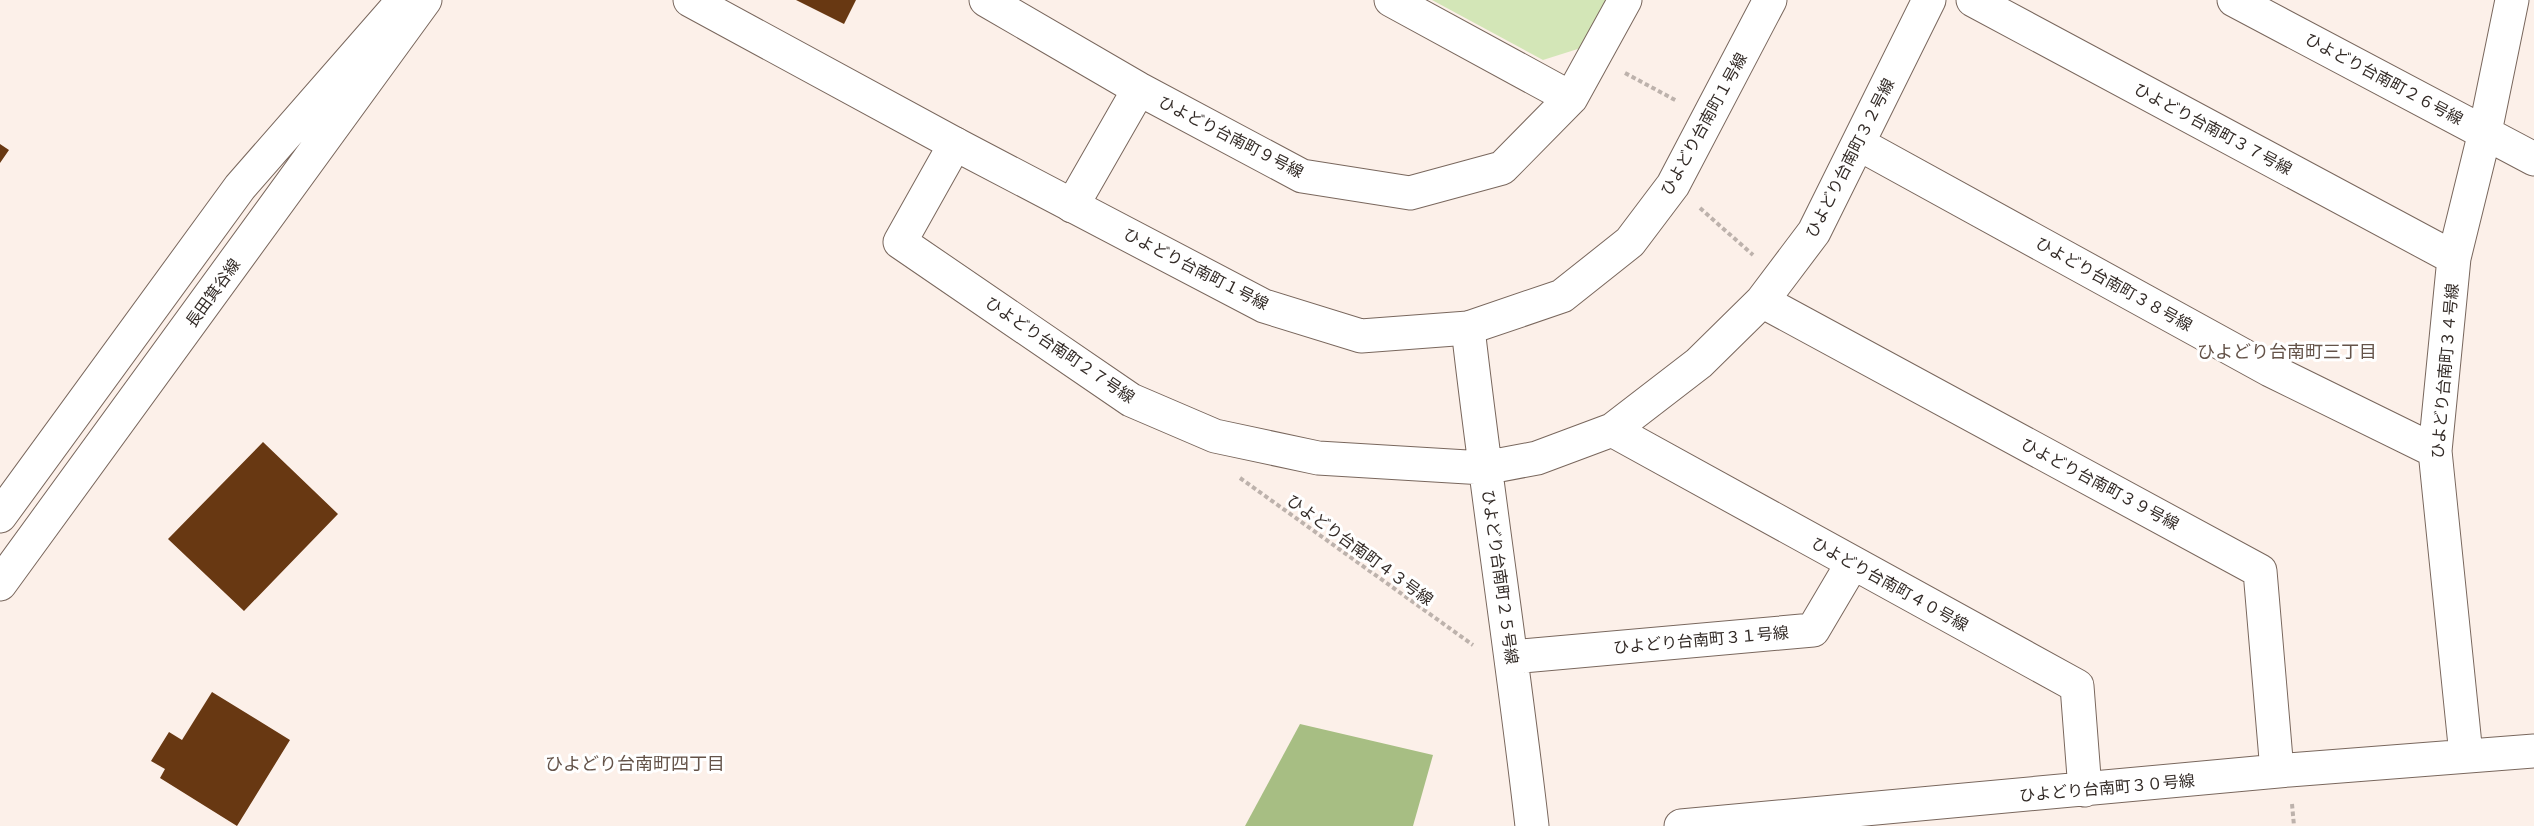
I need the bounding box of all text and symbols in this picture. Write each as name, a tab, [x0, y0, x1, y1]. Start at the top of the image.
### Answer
street label: ひよどり台南町２６号線	[2302, 29, 2466, 129]
street label: ひよどり台南町１号線	[1657, 49, 1751, 199]
street label: ひよどり台南町３２号線	[1802, 75, 1898, 241]
street label: ひよどり台南町３７号線	[2131, 79, 2295, 179]
street label: ひよどり台南町９号線	[1155, 92, 1307, 182]
street label: ひよどり台南町１号線	[1120, 224, 1272, 314]
street label: ひよどり台南町３８号線	[2032, 233, 2196, 335]
street label: 長田箕谷線	[182, 255, 244, 331]
street label: ひよどり台南町３４号線	[2428, 282, 2462, 460]
street label: ひよどり台南町２７号線	[982, 293, 1138, 407]
district label: ひよどり台南町三丁目	[2197, 341, 2377, 363]
street label: ひよどり台南町３９号線	[2018, 434, 2182, 534]
street label: ひよどり台南町２５号線	[1478, 489, 1522, 665]
street label: ひよどり台南町４３号線	[1283, 491, 1437, 609]
street label: ひよどり台南町４０号線	[1808, 533, 1972, 635]
street label: ひよどり台南町３１号線	[1612, 623, 1790, 657]
district label: ひよどり台南町四丁目	[545, 753, 725, 775]
street label: ひよどり台南町３０号線	[2018, 771, 2196, 805]

